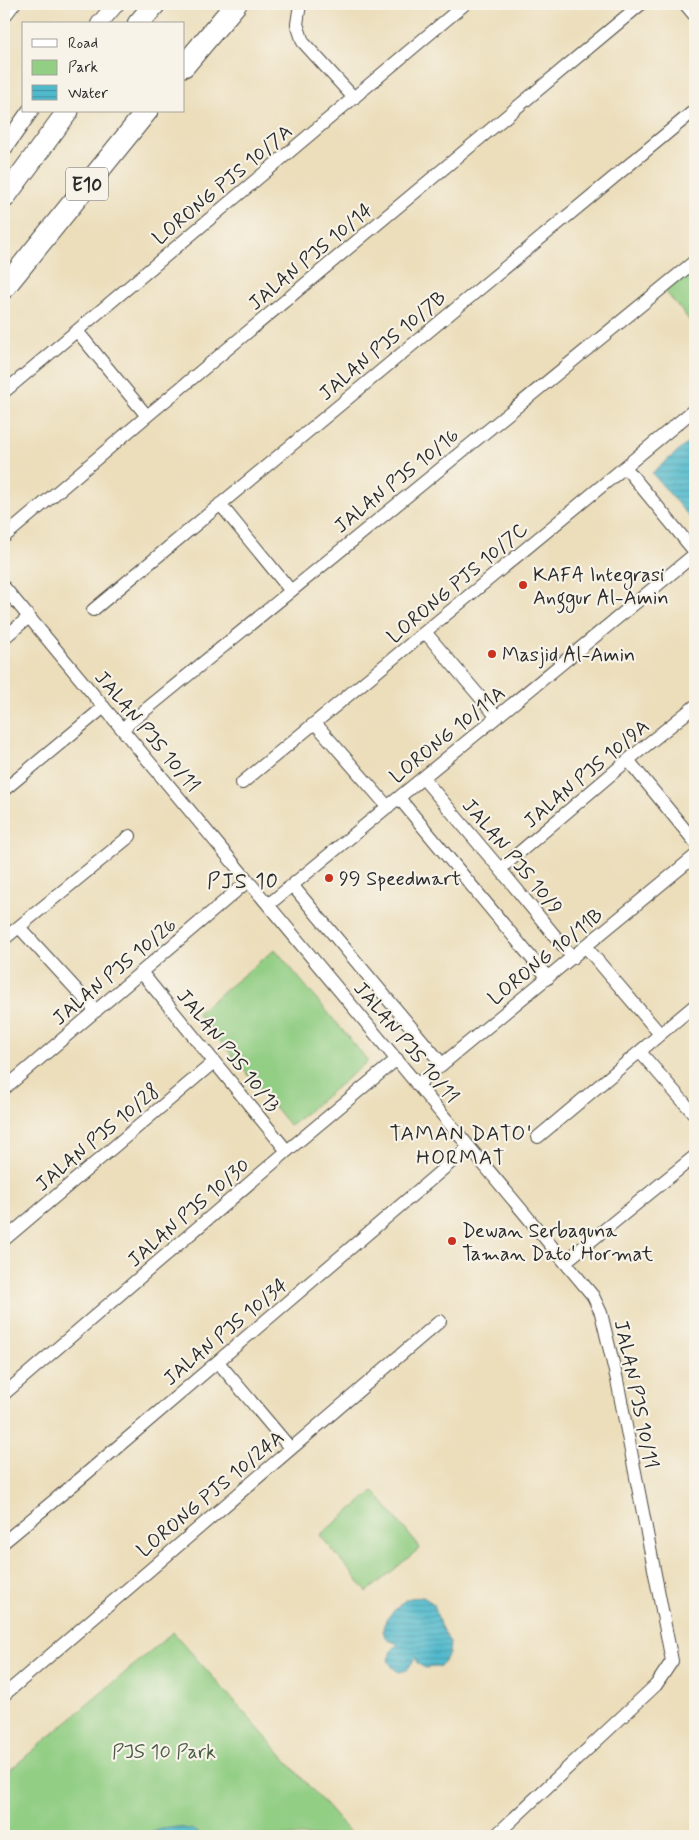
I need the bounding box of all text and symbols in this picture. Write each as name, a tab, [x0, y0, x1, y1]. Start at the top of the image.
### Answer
legend	[22, 22, 185, 112]
text: Road	[68, 34, 98, 54]
text: Park	[68, 58, 98, 78]
text: Water	[68, 84, 108, 104]
street label: LORONG PJS 10/7A	[147, 119, 299, 252]
road number: E10	[66, 168, 108, 200]
street label: JALAN PJS 10/14	[243, 197, 379, 317]
street label: JALAN PJS 10/7B	[314, 285, 452, 407]
street label: JALAN PJS 10/16	[329, 422, 465, 540]
street label: LORONG PJS 10/7C	[382, 516, 534, 650]
place label: KAFA Integrasi Anggur Al-Amin	[533, 562, 669, 614]
marker: KAFA Integrasi Anggur Al-Amin	[517, 579, 529, 591]
place label: Masjid Al-Amin	[502, 642, 635, 669]
marker: Masjid Al-Amin	[486, 648, 498, 660]
street label: JALAN PJS 10/11	[88, 665, 206, 799]
street label: LORONG 10/11A	[385, 680, 511, 790]
street label: JALAN PJS 10/9A	[518, 713, 656, 835]
street label: JALAN PJS 10/9	[455, 793, 568, 921]
place label: 99 Speedmart	[339, 866, 461, 893]
district label: PJS 10	[207, 868, 279, 896]
marker: 99 Speedmart	[323, 872, 335, 884]
street label: LORONG 10/11B	[483, 902, 609, 1012]
street label: JALAN PJS 10/26	[47, 912, 183, 1032]
street label: JALAN PJS 10/11	[347, 976, 465, 1110]
street label: JALAN PJS 10/13	[170, 984, 286, 1118]
street label: JALAN PJS 10/28	[30, 1078, 166, 1198]
district label: TAMAN DATO' HORMAT	[389, 1120, 533, 1172]
street label: JALAN PJS 10/30	[122, 1152, 256, 1274]
place label: Dewan Serbaguna Taman Dato' Hormat	[462, 1218, 654, 1268]
marker: Dewan Serbaguna Taman Dato' Hormat	[446, 1235, 458, 1247]
street label: JALAN PJS 10/34	[158, 1272, 294, 1392]
street label: JALAN PJS 10/11	[607, 1318, 664, 1471]
street label: LORONG PJS 10/24A	[132, 1424, 290, 1564]
park label: PJS 10 Park	[112, 1739, 216, 1766]

